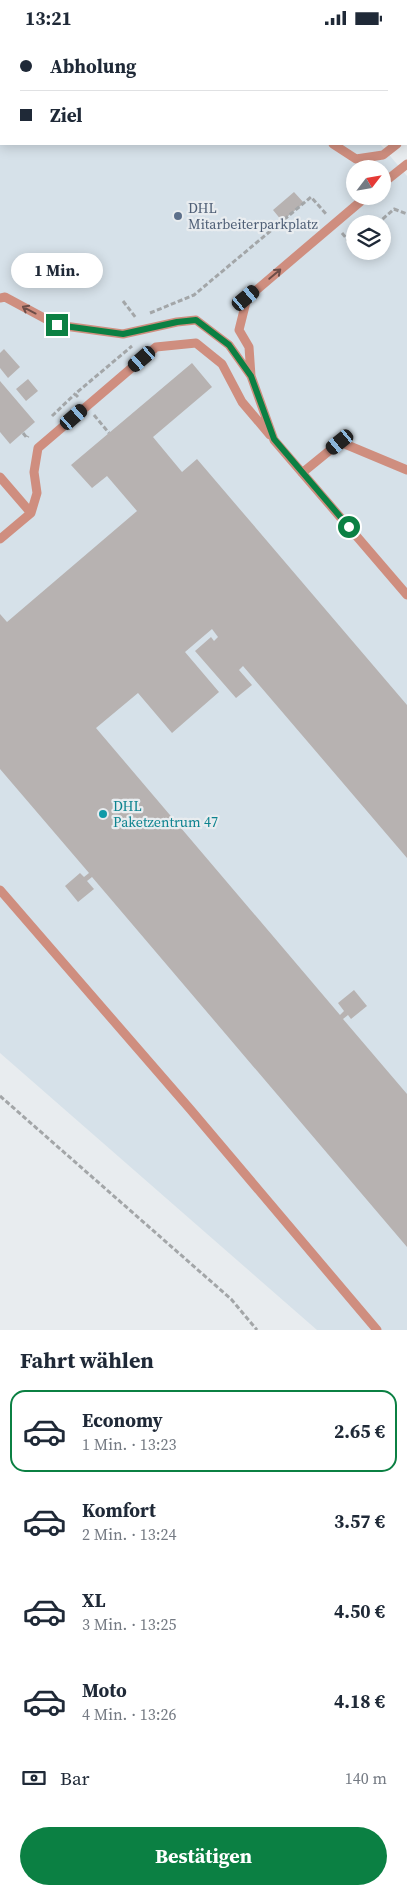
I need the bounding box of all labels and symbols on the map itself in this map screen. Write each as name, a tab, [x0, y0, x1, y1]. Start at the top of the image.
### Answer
north arrow	[346, 160, 391, 205]
place label: DHL Mitarbeiterparkplatz	[188, 198, 318, 234]
marker: DHL Mitarbeiterparkplatz	[172, 210, 184, 222]
callout: 1 Min.	[11, 253, 103, 287]
one-way arrow	[268, 268, 281, 280]
car	[229, 283, 262, 313]
one-way arrow	[22, 304, 36, 314]
route end	[46, 314, 68, 336]
car	[125, 343, 158, 375]
car	[57, 401, 90, 433]
car	[323, 427, 356, 457]
route start	[338, 516, 360, 538]
place label: DHL Paketzentrum 47	[113, 796, 218, 832]
marker: DHL Paketzentrum 47	[97, 808, 109, 820]

